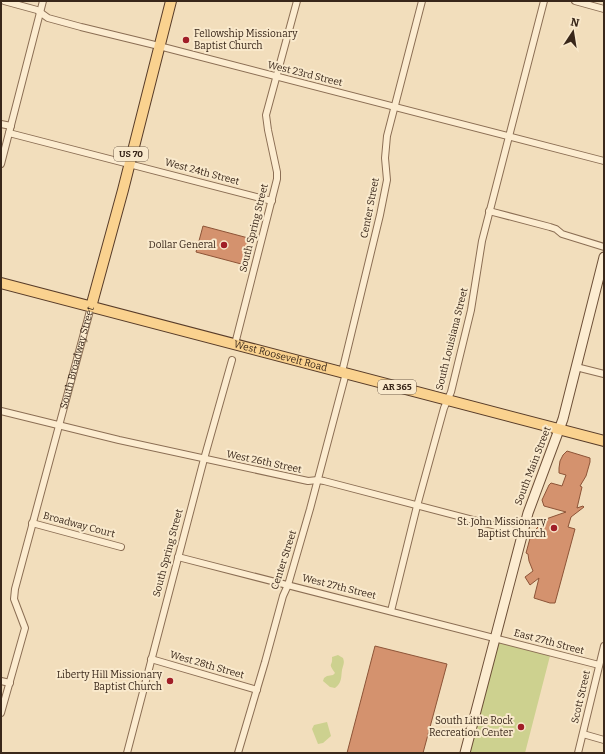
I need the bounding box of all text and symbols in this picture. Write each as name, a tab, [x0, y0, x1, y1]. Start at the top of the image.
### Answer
north arrow	[553, 12, 593, 52]
text: N	[569, 15, 581, 30]
place label: Fellowship Missionary Baptist Church	[194, 28, 298, 52]
marker: Fellowship Missionary Baptist Church	[181, 35, 191, 45]
street label: West 23rd Street	[266, 59, 344, 89]
road number: US 70	[114, 147, 148, 161]
street label: West 24th Street	[163, 156, 241, 188]
street label: Center Street	[358, 176, 382, 239]
street label: South Spring Street	[237, 182, 271, 273]
place label: Dollar General	[149, 239, 216, 251]
marker: Dollar General	[219, 240, 229, 250]
street label: South Louisiana Street	[433, 286, 471, 391]
street label: South Broadway Street	[58, 305, 97, 410]
street label: West Roosevelt Road	[233, 338, 329, 374]
road number: AR 365	[378, 380, 416, 394]
street label: South Main Street	[512, 425, 554, 507]
street label: West 26th Street	[225, 448, 303, 476]
street label: South Spring Street	[150, 507, 186, 598]
street label: Broadway Court	[42, 510, 117, 540]
place label: St. John Missionary Baptist Church	[457, 516, 547, 540]
marker: St. John Missionary Baptist Church	[549, 523, 559, 533]
street label: Center Street	[269, 529, 299, 591]
street label: West 27th Street	[301, 572, 378, 602]
street label: East 27th Street	[513, 627, 586, 657]
street label: West 28th Street	[168, 649, 246, 681]
place label: Liberty Hill Missionary Baptist Church	[57, 669, 163, 693]
street label: Scott Street	[569, 669, 593, 725]
marker: Liberty Hill Missionary Baptist Church	[165, 676, 175, 686]
place label: South Little Rock Recreation Center	[429, 715, 514, 739]
marker: South Little Rock Recreation Center	[516, 722, 526, 732]

